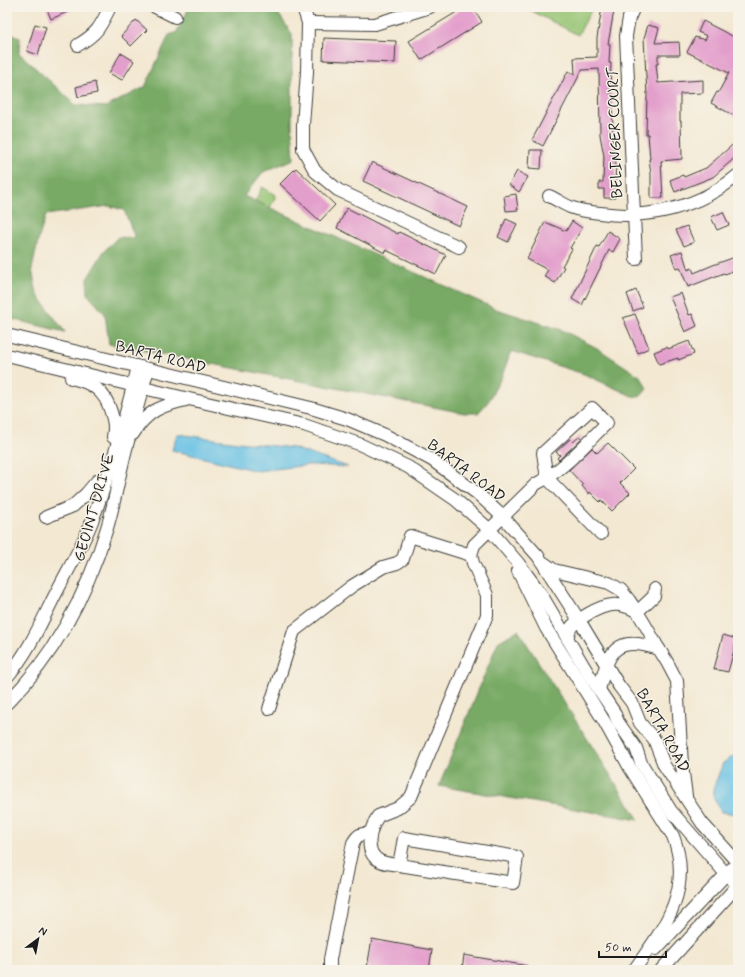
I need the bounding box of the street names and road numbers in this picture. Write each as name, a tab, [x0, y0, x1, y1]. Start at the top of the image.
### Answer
street label: BELINGER COURT	[603, 66, 628, 199]
street label: BARTA ROAD	[113, 336, 208, 379]
street label: BARTA ROAD	[423, 435, 510, 508]
street label: GEOINT DRIVE	[69, 451, 120, 564]
street label: BARTA ROAD	[631, 685, 694, 777]

